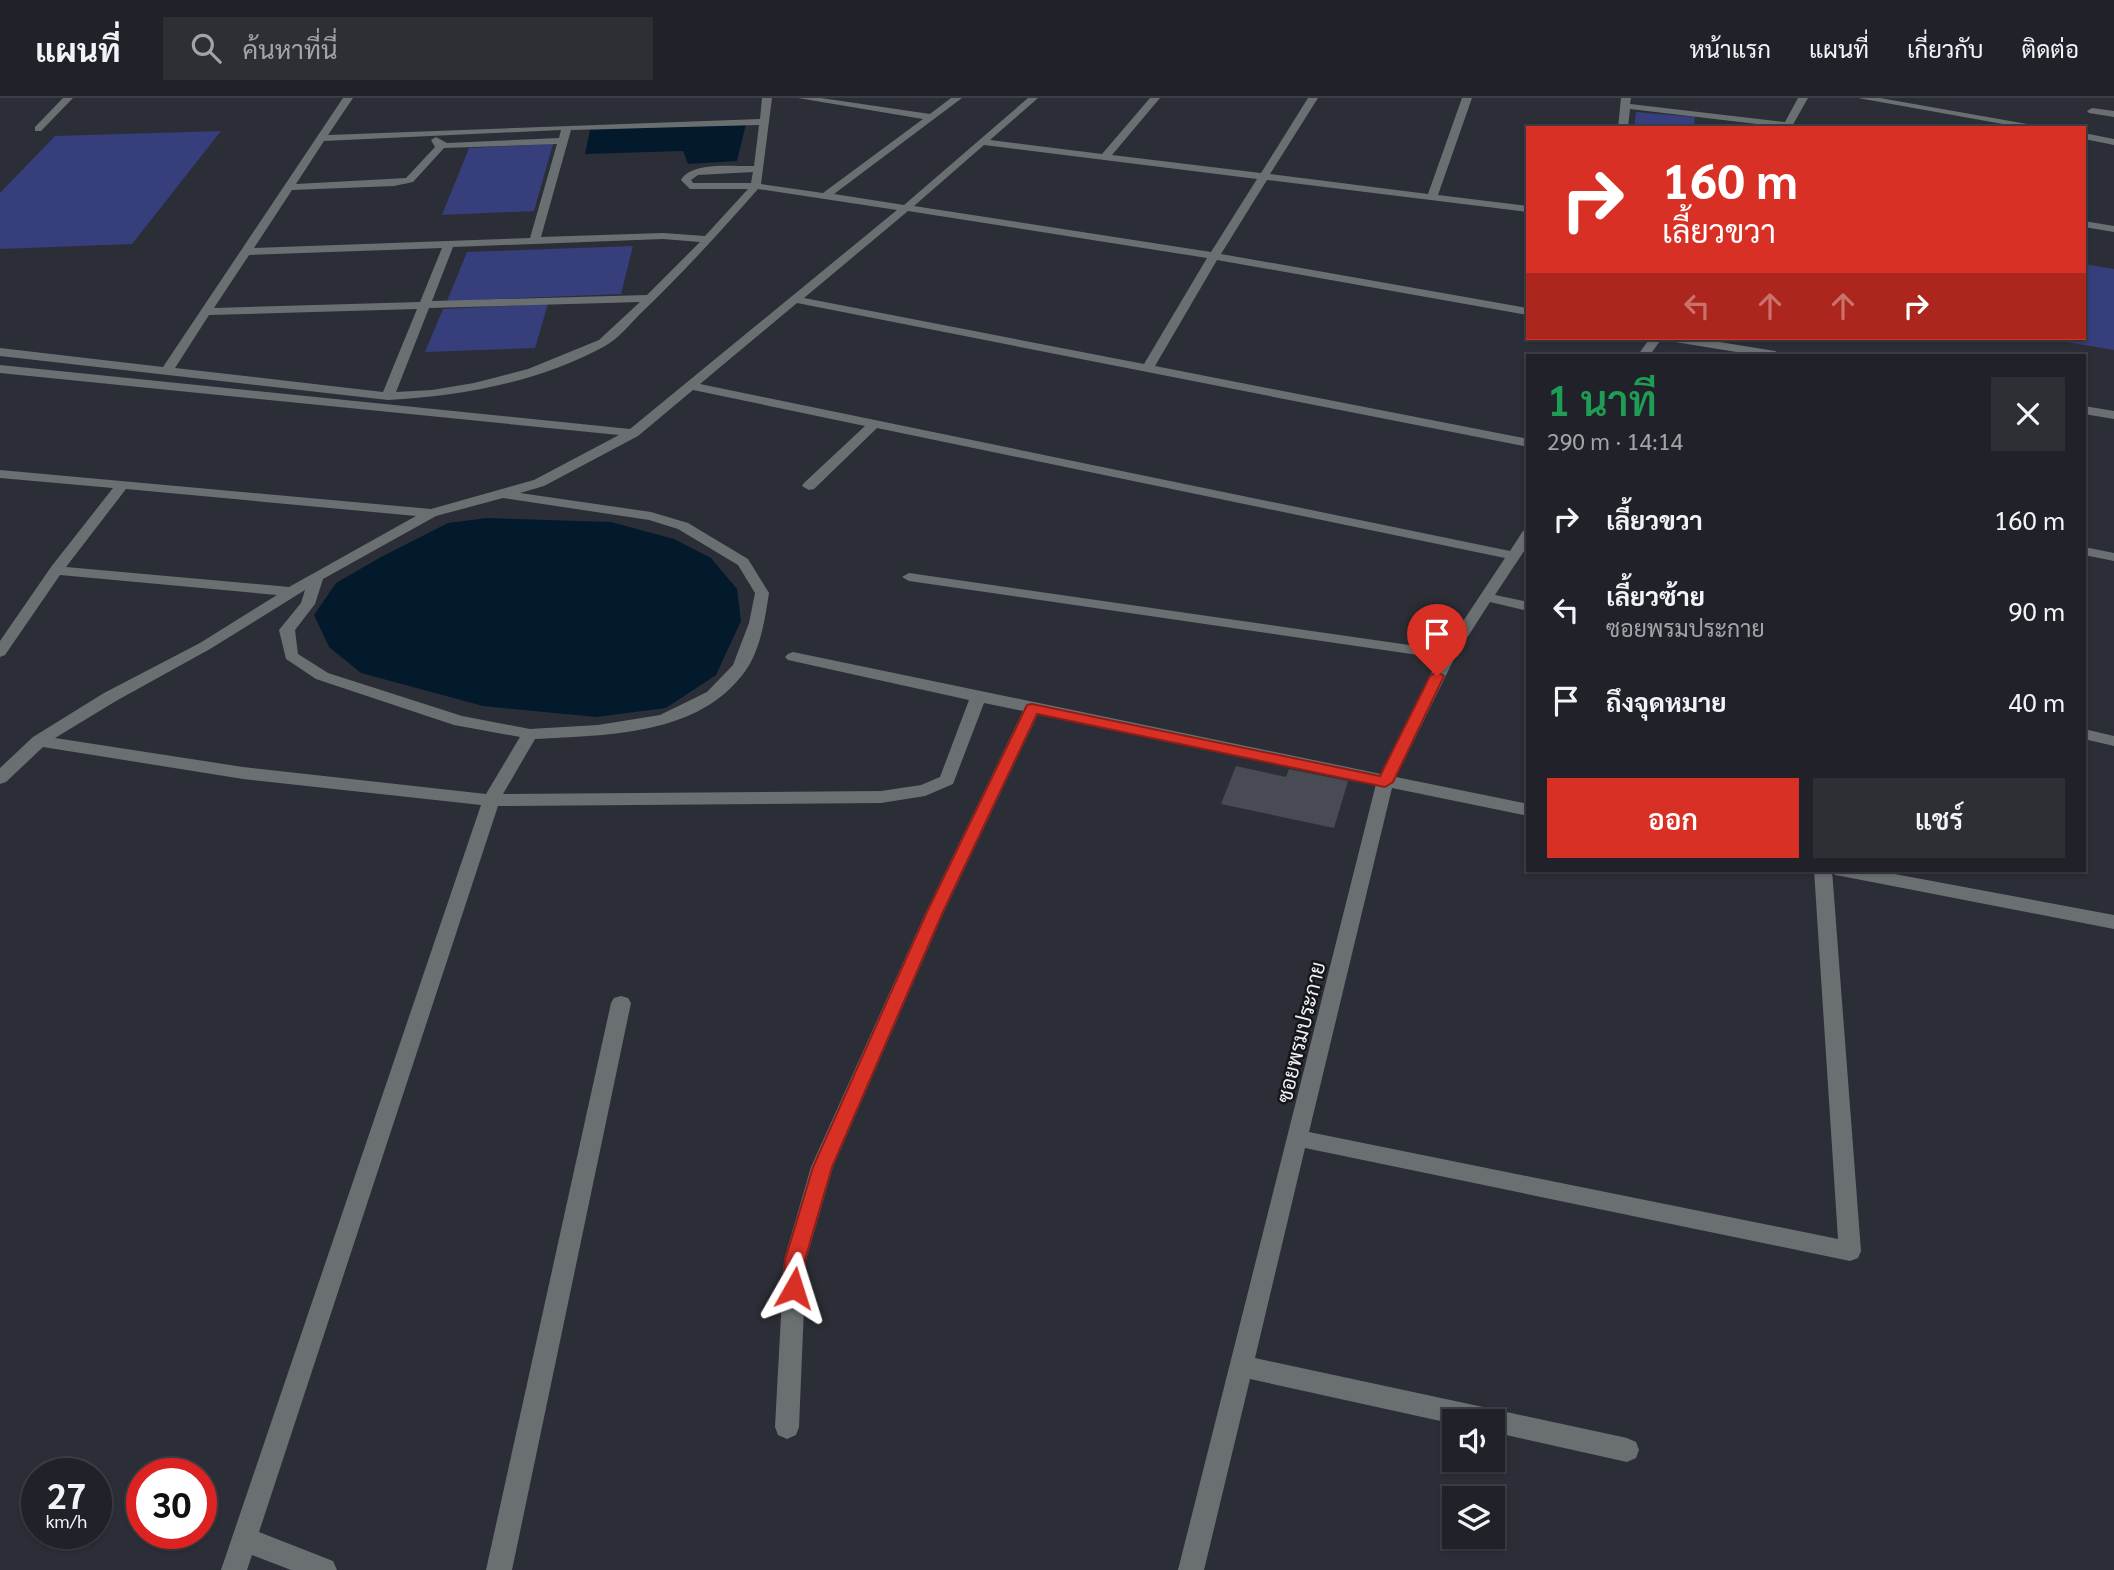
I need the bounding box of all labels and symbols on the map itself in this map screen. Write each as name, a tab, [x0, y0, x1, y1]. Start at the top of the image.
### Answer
pin	[1407, 604, 1467, 676]
street label: ซอยพรมประกาย	[1269, 958, 1331, 1106]
position arrow	[757, 1251, 831, 1325]
speed limit sign: 30	[126, 1458, 217, 1549]

